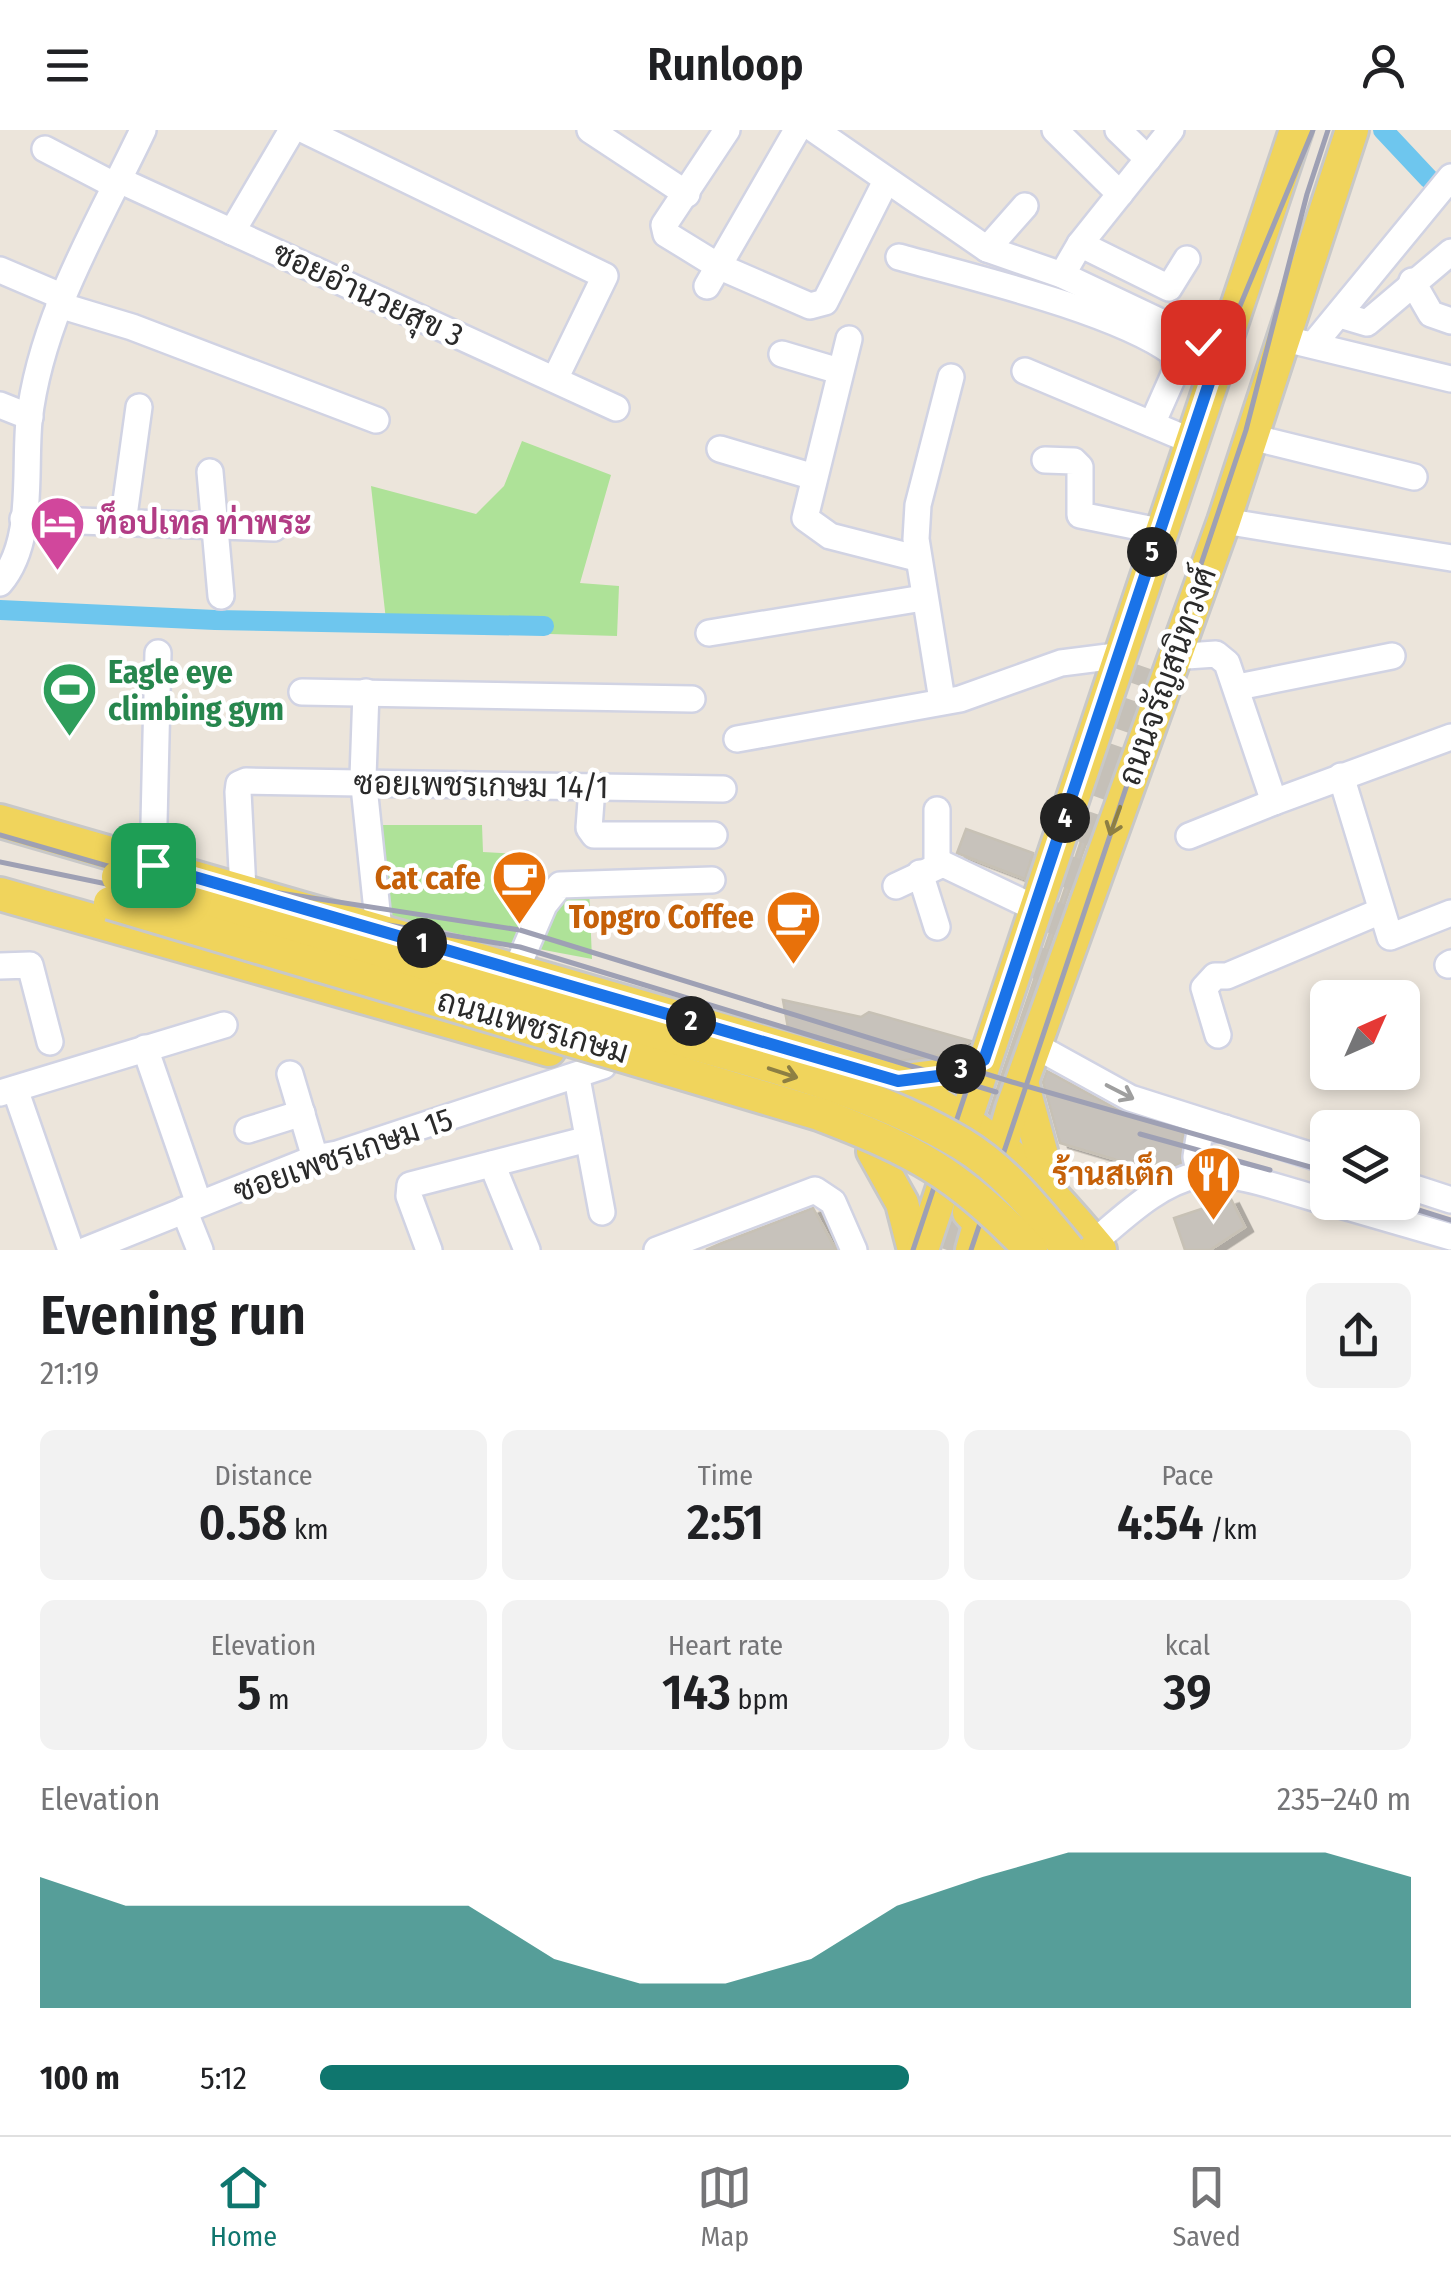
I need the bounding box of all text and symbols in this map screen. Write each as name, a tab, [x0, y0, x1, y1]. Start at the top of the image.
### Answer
icon: menu	[40, 38, 95, 93]
text: Runloop	[647, 38, 804, 92]
icon: person	[1356, 38, 1411, 93]
street label: ซอยอำนวยสุข 3	[265, 233, 469, 357]
pin	[1161, 300, 1246, 385]
icon: check	[1176, 315, 1231, 370]
hotel icon: ท็อปเทล ท่าพระ	[27, 493, 87, 572]
place label: ท็อปเทล ท่าพระ	[96, 500, 311, 542]
pin: 5	[1127, 527, 1177, 577]
text: 5	[1145, 535, 1159, 568]
street label: ถนนจรัญสนิทวงศ์	[1108, 561, 1224, 790]
place label: Eagle eye climbing gym	[108, 653, 284, 728]
sports icon: Eagle eye climbing gym	[39, 660, 99, 739]
street label: ซอยเพชรเกษม 14/1	[353, 764, 609, 806]
pin: 4	[1040, 793, 1090, 843]
text: 4	[1058, 801, 1072, 834]
one-way arrow	[1105, 805, 1123, 836]
pin	[111, 823, 196, 908]
icon: arrive	[126, 838, 181, 893]
cafe icon: Cat cafe	[490, 848, 550, 927]
place label: Cat cafe	[375, 859, 481, 897]
cafe icon: Topgro Coffee	[763, 887, 823, 966]
place label: Topgro Coffee	[569, 898, 754, 936]
pin: 1	[397, 918, 447, 968]
text: 1	[416, 926, 428, 959]
north arrow	[1310, 980, 1420, 1090]
map controls	[1310, 980, 1420, 1220]
street label: ถนนเพชรเกษม	[433, 981, 633, 1071]
pin: 2	[666, 996, 716, 1046]
text: 2	[685, 1004, 697, 1037]
pin: 3	[936, 1044, 986, 1094]
text: 3	[954, 1052, 968, 1085]
one-way arrow	[766, 1065, 798, 1083]
one-way arrow	[1105, 1083, 1135, 1102]
street label: ซอยเพชรเกษม 15	[229, 1100, 457, 1210]
button: layers	[1310, 1110, 1420, 1220]
restaurant icon: ร้านสเต็ก	[1183, 1144, 1243, 1223]
place label: ร้านสเต็ก	[1052, 1151, 1174, 1193]
text: Evening run	[40, 1283, 306, 1349]
button: share	[1306, 1283, 1411, 1388]
text: 21:19	[40, 1354, 99, 1392]
text: Distance	[214, 1459, 313, 1492]
text: Time	[698, 1459, 753, 1492]
text: Pace	[1161, 1459, 1214, 1492]
text: 0.58	[198, 1492, 287, 1552]
text: 2:51	[687, 1492, 764, 1552]
text: 4:54	[1117, 1492, 1204, 1552]
text: km	[287, 1513, 329, 1546]
text: /km	[1204, 1513, 1258, 1546]
text: Elevation	[211, 1629, 316, 1662]
text: Heart rate	[668, 1629, 783, 1662]
text: kcal	[1165, 1629, 1210, 1662]
text: 5	[237, 1662, 262, 1722]
text: 143	[662, 1662, 731, 1722]
text: 39	[1163, 1662, 1212, 1722]
text: m	[262, 1683, 290, 1716]
text: bpm	[731, 1683, 789, 1716]
text: Elevation	[40, 1780, 160, 1818]
text: 235–240 m	[1277, 1780, 1411, 1818]
text: 100 m	[40, 2059, 120, 2097]
text: 5:12	[200, 2059, 247, 2097]
tab: Home	[210, 2160, 277, 2253]
tab: Map	[697, 2160, 752, 2253]
tab: Saved	[1172, 2160, 1241, 2253]

